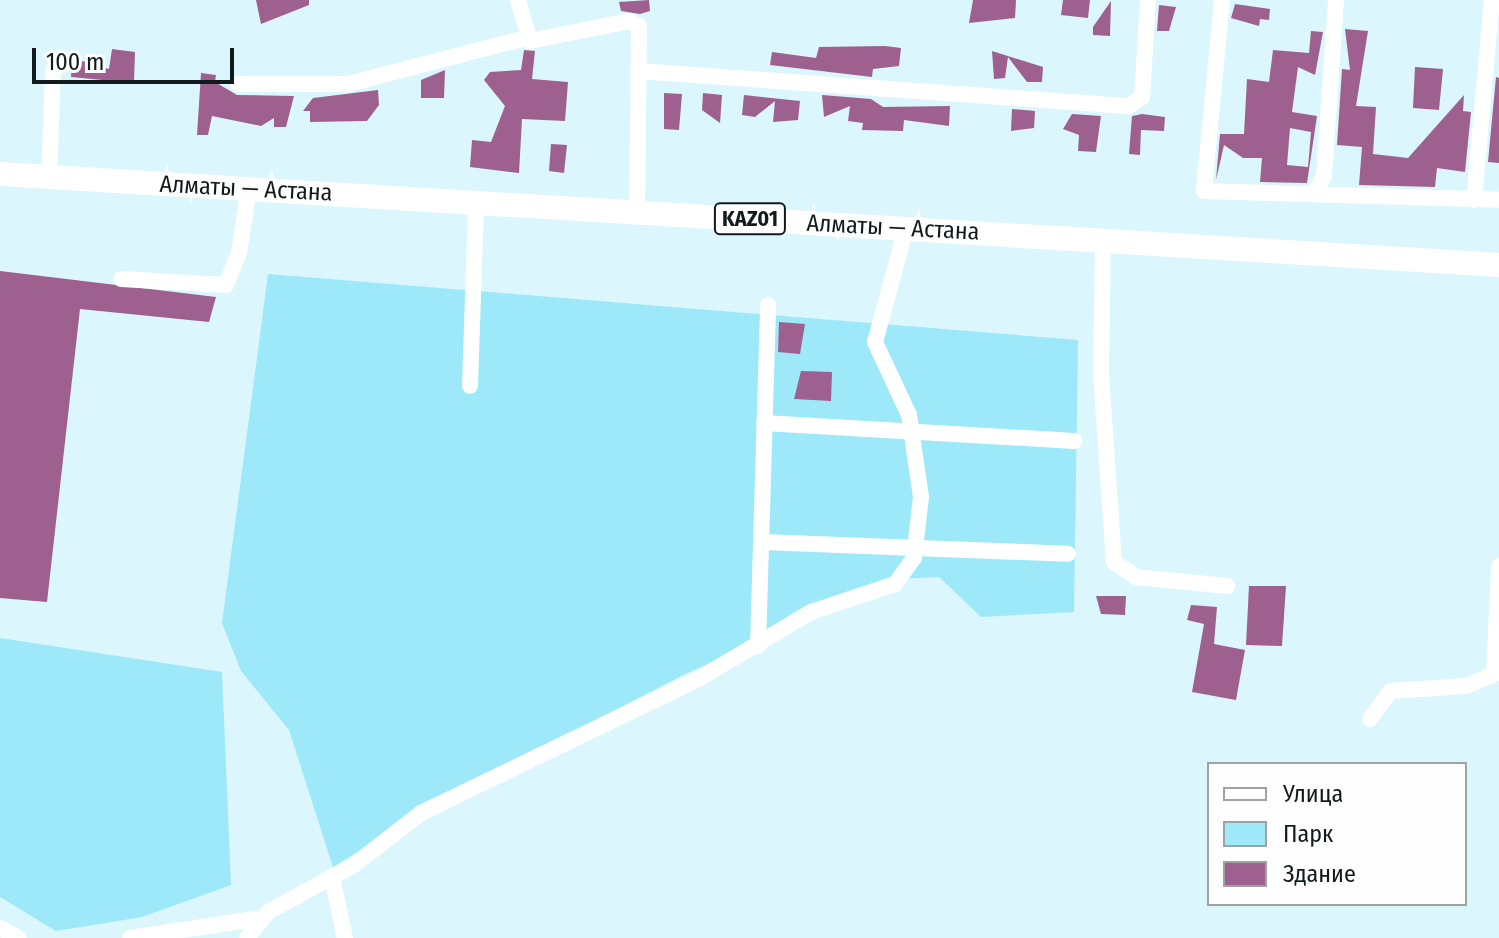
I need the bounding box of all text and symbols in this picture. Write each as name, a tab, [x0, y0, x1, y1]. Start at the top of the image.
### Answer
scale bar	[36, 32, 238, 82]
text: 100 m	[46, 48, 104, 76]
street label: Алматы — Астана	[159, 170, 333, 208]
road number: KАZ01	[712, 201, 788, 237]
street label: Алматы — Астана	[806, 209, 980, 247]
legend	[1207, 762, 1467, 906]
text: Улица	[1283, 780, 1343, 808]
text: Парк	[1283, 820, 1333, 848]
text: Здание	[1283, 860, 1356, 888]

